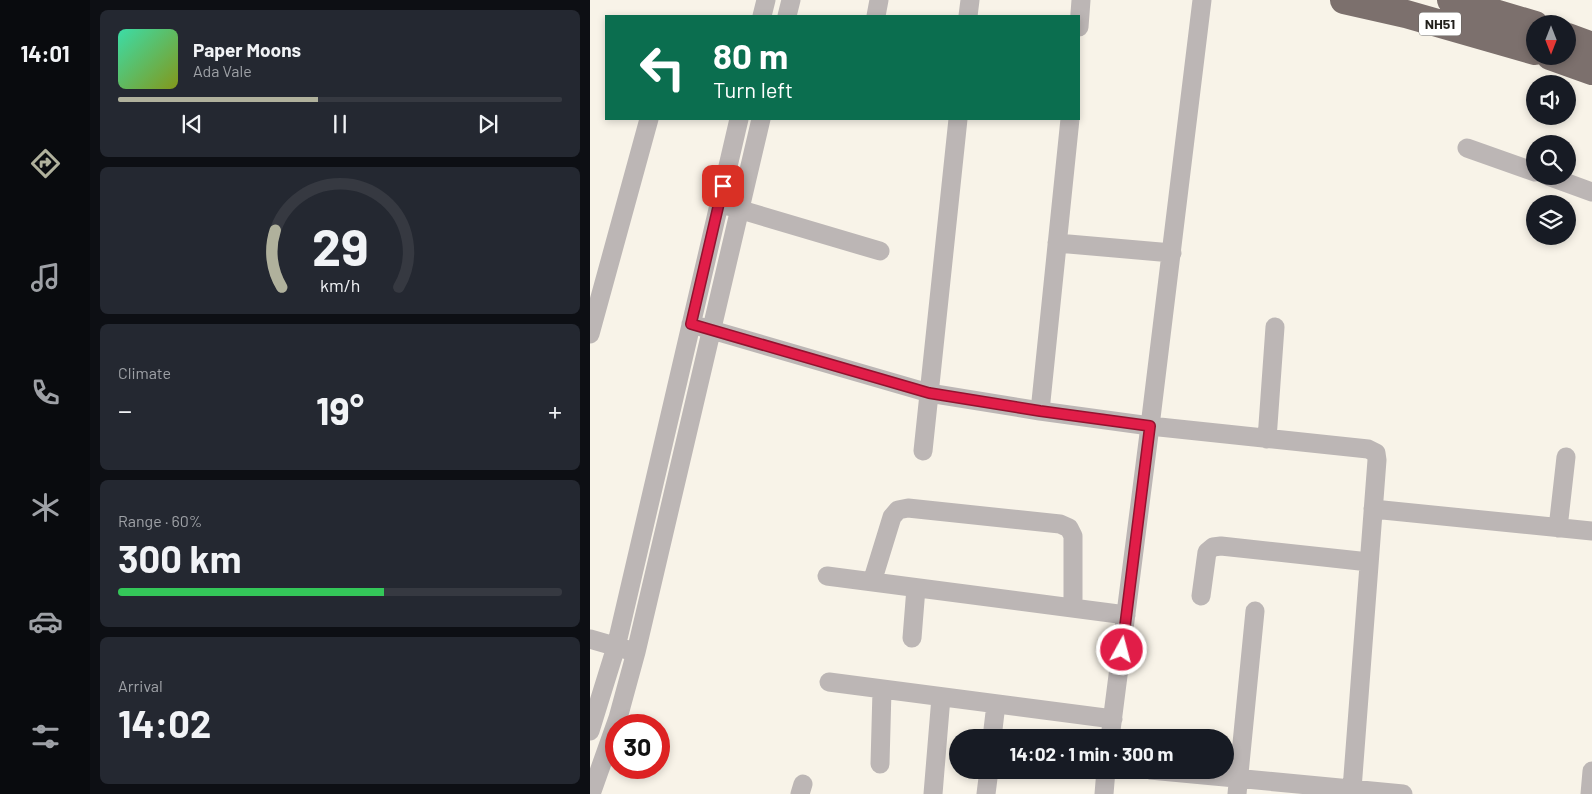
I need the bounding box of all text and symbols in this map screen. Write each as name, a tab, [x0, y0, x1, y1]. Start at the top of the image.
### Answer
road number: NH51	[1419, 12, 1461, 36]
north arrow	[1526, 15, 1576, 65]
map controls	[1526, 15, 1576, 245]
text: 80 m	[713, 34, 788, 76]
icon: left	[630, 35, 695, 100]
text: Paper Moons	[193, 38, 301, 61]
text: 14:01	[20, 40, 70, 66]
text: Ada Vale	[193, 61, 252, 80]
button: sound	[1526, 75, 1576, 125]
text: Turn left	[713, 76, 793, 102]
icon: previous	[178, 110, 206, 138]
icon: pause	[326, 110, 354, 138]
icon: next	[474, 110, 502, 138]
button: search	[1526, 135, 1576, 185]
icon: directions	[28, 146, 63, 181]
pin	[702, 165, 744, 207]
icon: arrive	[709, 172, 737, 200]
button: layers	[1526, 195, 1576, 245]
text: 29	[312, 214, 368, 276]
icon: music	[28, 260, 63, 295]
text: km/h	[320, 274, 360, 296]
text: Climate	[118, 363, 171, 382]
icon: phone	[28, 375, 63, 410]
text: 19°	[316, 387, 364, 433]
text: −	[118, 393, 132, 427]
text: +	[548, 393, 562, 427]
icon: climate	[28, 490, 63, 525]
text: Range · 60%	[118, 511, 202, 530]
text: 300 km	[118, 535, 241, 581]
icon: car	[28, 604, 63, 639]
position arrow	[1095, 623, 1147, 675]
text: Arrival	[118, 676, 163, 695]
text: 14:02	[118, 700, 211, 746]
speed limit sign: 30	[605, 714, 670, 779]
icon: filters	[28, 719, 63, 754]
text: 14:02 · 1 min · 300 m	[1010, 742, 1173, 765]

